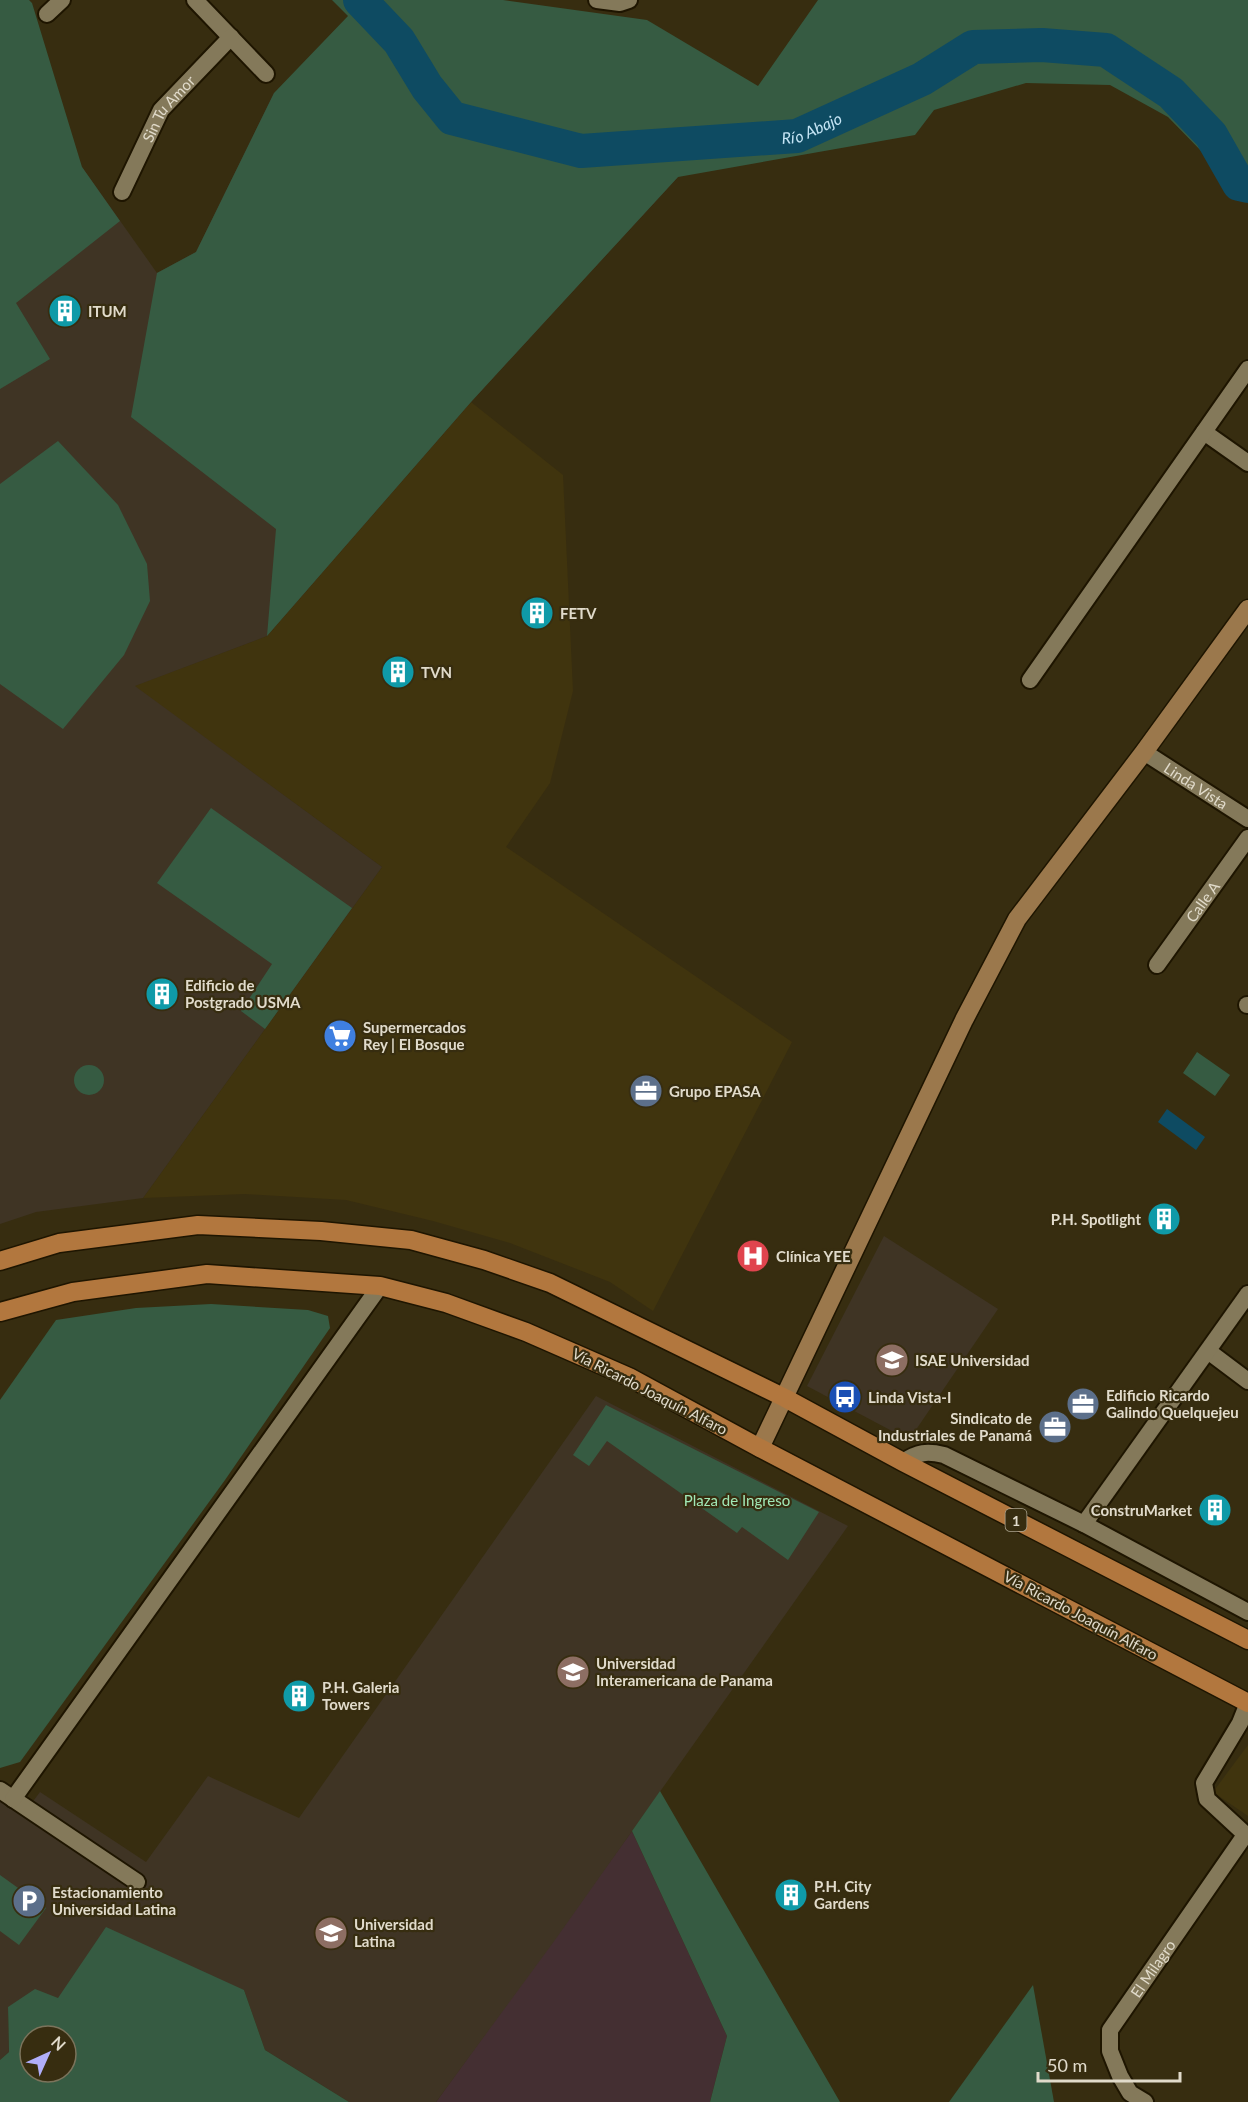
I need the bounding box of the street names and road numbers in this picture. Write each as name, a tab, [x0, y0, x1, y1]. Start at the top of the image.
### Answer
street label: Sin Tu Amor	[138, 71, 199, 145]
street label: Linda Vista	[1161, 759, 1231, 813]
street label: Calle A	[1182, 877, 1224, 926]
street label: Vía Ricardo Joaquín Alfaro	[569, 1344, 731, 1438]
road number: 1	[1006, 1509, 1026, 1531]
street label: Vía Ricardo Joaquín Alfaro	[1001, 1567, 1161, 1663]
street label: El Milagro	[1126, 1936, 1179, 2001]

